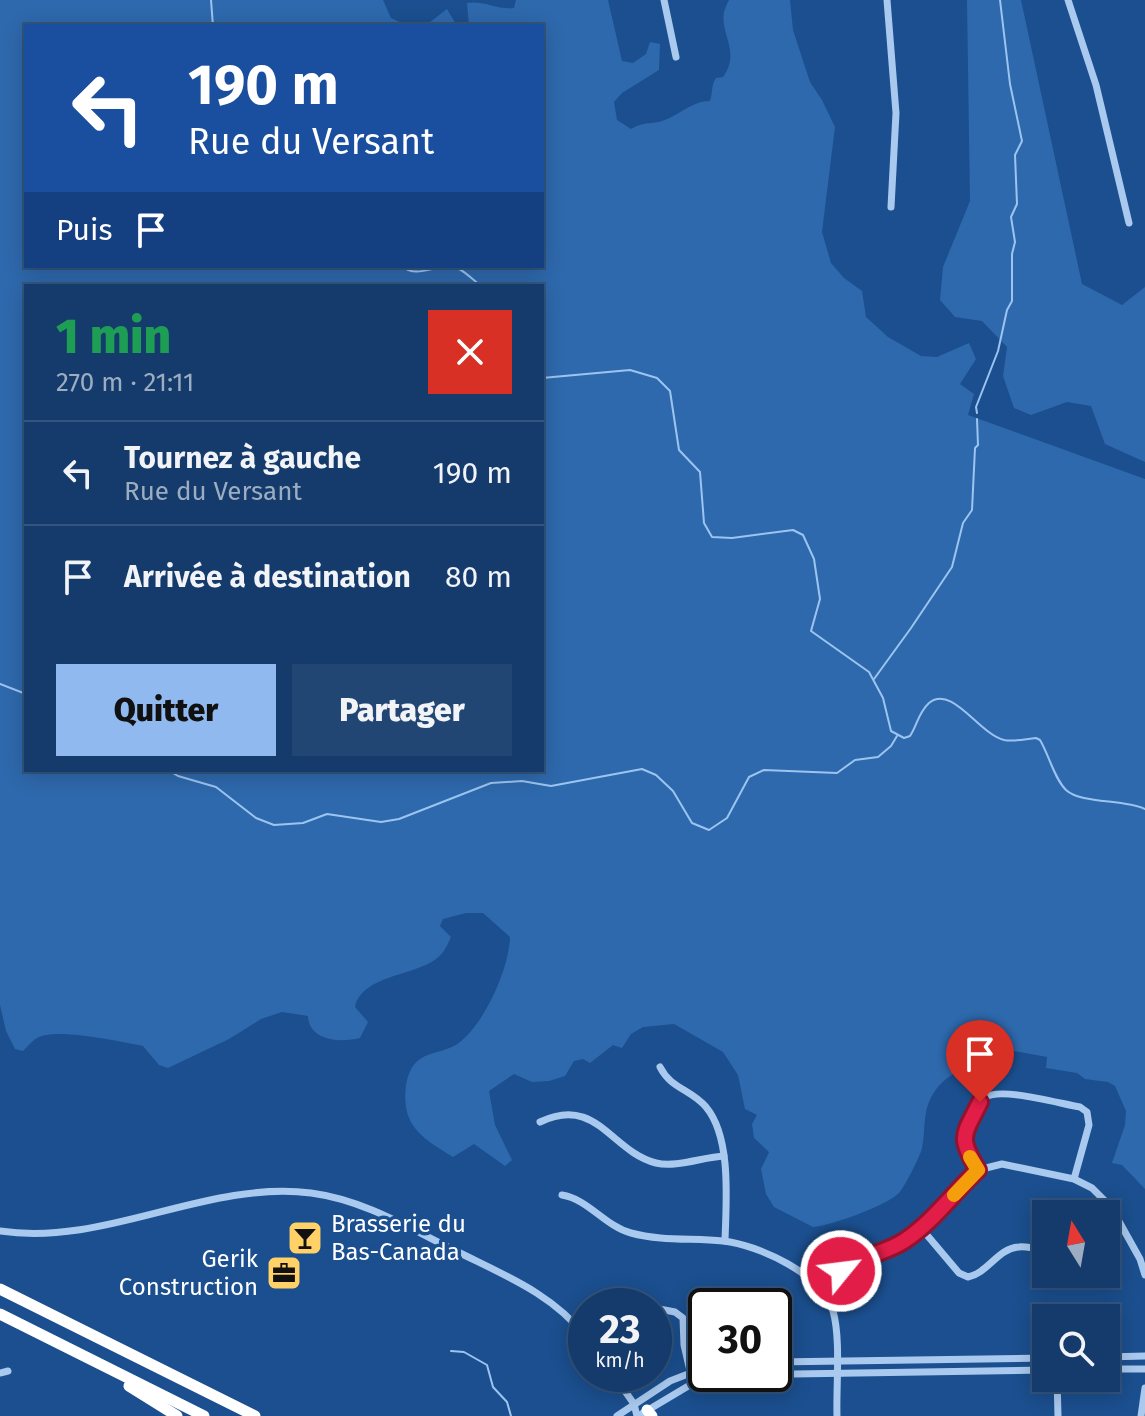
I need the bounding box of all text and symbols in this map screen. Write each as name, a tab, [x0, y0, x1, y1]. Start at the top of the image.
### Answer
text: 190 m	[188, 52, 339, 119]
icon: left	[56, 56, 160, 160]
text: Rue du Versant	[188, 120, 434, 164]
icon: arrive	[129, 208, 173, 252]
text: Puis	[56, 212, 113, 248]
text: 1 min	[56, 308, 171, 366]
button: close	[428, 310, 512, 394]
text: 270 m · 21:11	[56, 367, 194, 398]
text: Tournez à gauche	[124, 440, 361, 476]
icon: left	[56, 451, 100, 495]
text: 190 m	[433, 455, 512, 491]
text: Rue du Versant	[124, 476, 302, 507]
icon: arrive	[56, 555, 100, 599]
text: Arrivée à destination	[124, 559, 411, 595]
text: 80 m	[445, 559, 512, 595]
button: Quitter	[56, 664, 276, 756]
button: Partager	[292, 664, 512, 756]
pin	[946, 1020, 1014, 1102]
icon: arrive	[958, 1032, 1002, 1076]
north arrow	[1032, 1200, 1120, 1288]
map controls	[1032, 1200, 1120, 1392]
place label: Brasserie du Bas-Canada	[331, 1210, 466, 1266]
bar icon: Brasserie du Bas-Canada	[286, 1219, 324, 1257]
position arrow	[799, 1229, 883, 1313]
place label: Gerik Construction	[119, 1245, 259, 1301]
office icon: Gerik Construction	[265, 1254, 303, 1292]
speed limit sign: 30	[688, 1288, 792, 1392]
button: search	[1032, 1304, 1120, 1392]
text: 23	[599, 1306, 641, 1354]
text: km/h	[595, 1348, 645, 1372]

